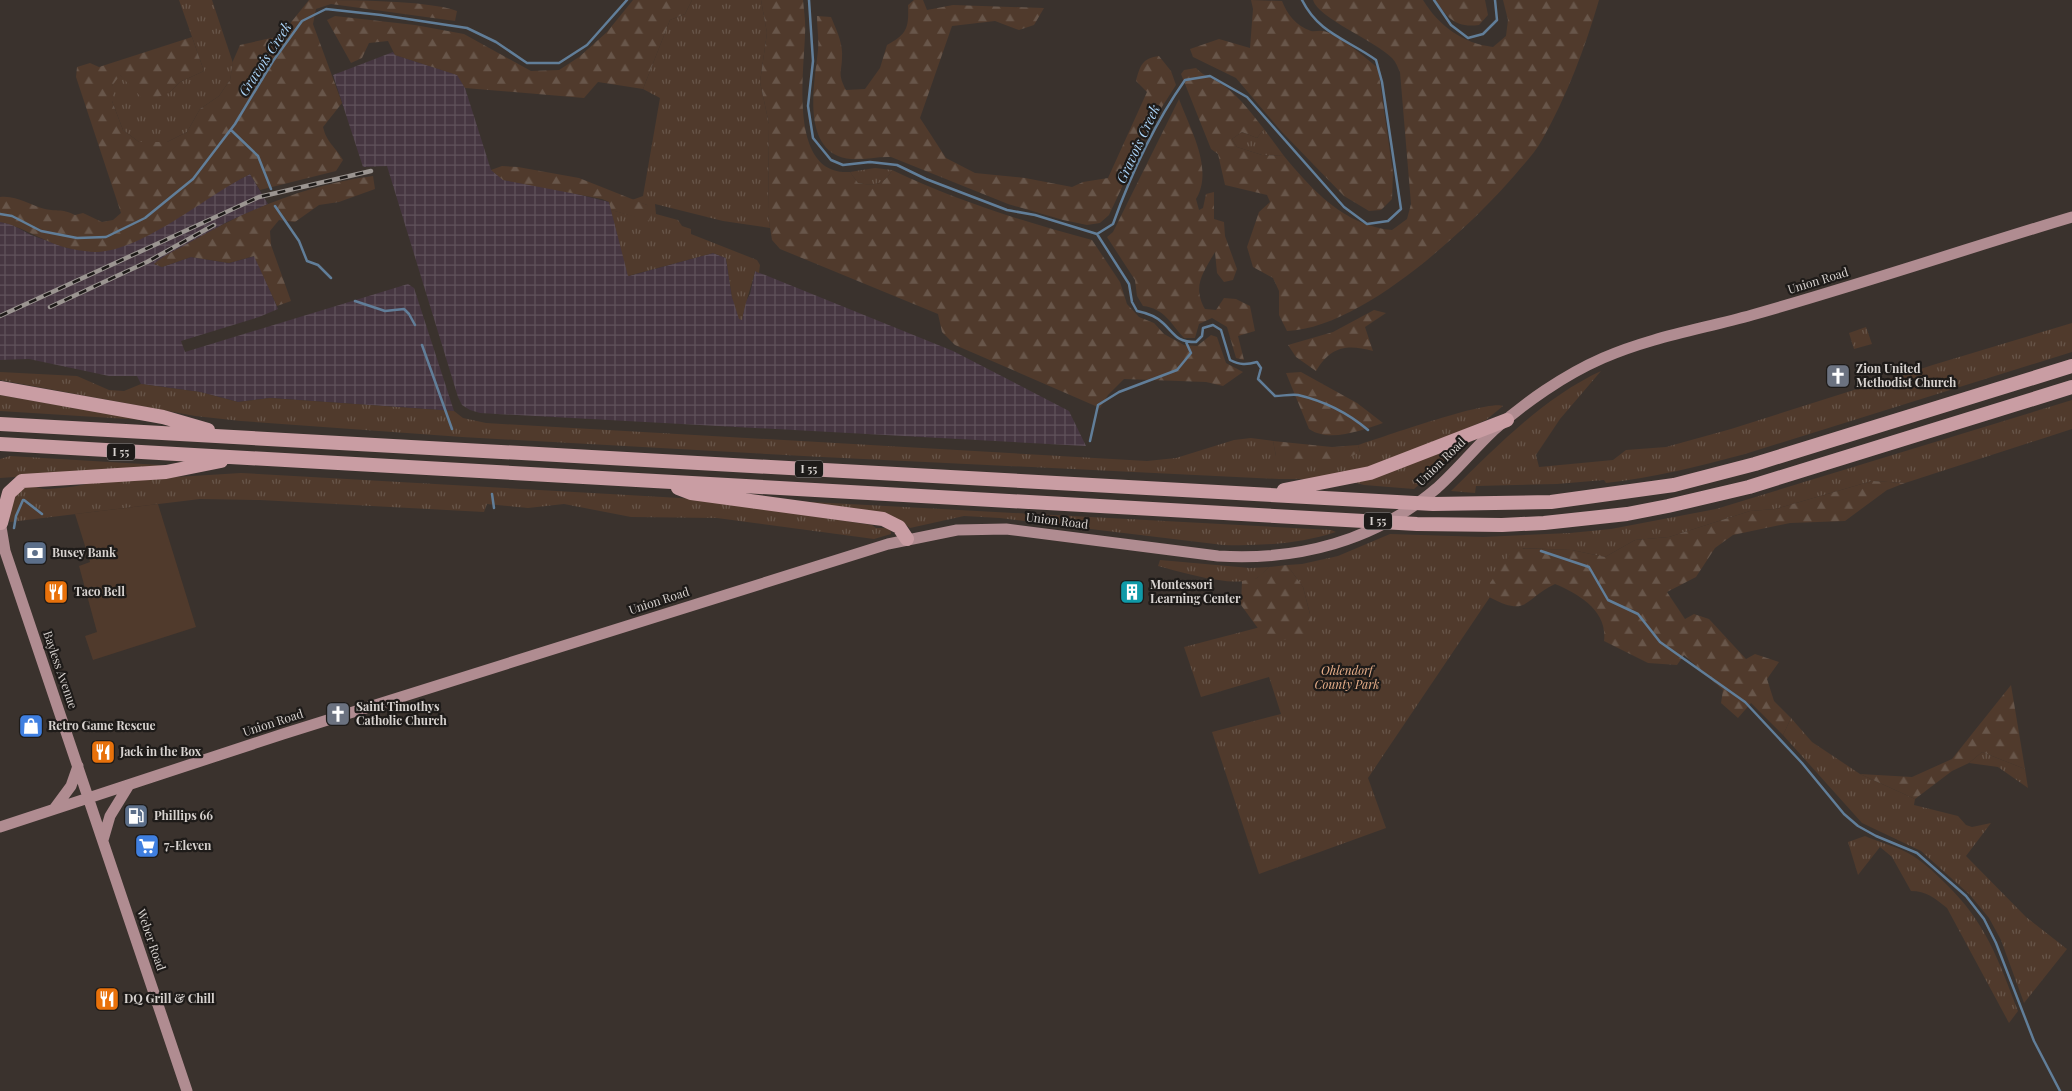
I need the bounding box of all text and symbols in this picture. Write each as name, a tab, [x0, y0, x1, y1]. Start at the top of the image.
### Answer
water label: Gravois Creek	[234, 18, 296, 99]
water label: Gravois Creek	[1111, 101, 1164, 186]
street label: Union Road	[1785, 263, 1850, 297]
place label: Zion United Methodist Church	[1856, 360, 1957, 390]
church icon: Zion United Methodist Church	[1825, 363, 1851, 389]
street label: Union Road	[1412, 434, 1468, 489]
road number: I 55	[107, 444, 135, 461]
road number: I 55	[795, 460, 823, 478]
street label: Union Road	[1025, 508, 1089, 532]
road number: I 55	[1364, 512, 1392, 530]
bank icon: Busey Bank	[22, 540, 48, 566]
place label: Busey Bank	[52, 544, 117, 560]
place label: Montessori Learning Center	[1150, 576, 1241, 606]
restaurant icon: Taco Bell	[43, 579, 69, 605]
building icon: Montessori Learning Center	[1119, 579, 1145, 605]
place label: Taco Bell	[74, 583, 125, 599]
street label: Union Road	[626, 583, 691, 617]
street label: Bayless Avenue	[40, 629, 82, 711]
park label: Ohlendorf County Park	[1314, 662, 1380, 692]
place label: Saint Timothys Catholic Church	[356, 698, 448, 728]
church icon: Saint Timothys Catholic Church	[325, 701, 351, 727]
street label: Union Road	[240, 705, 305, 739]
shop icon: Retro Game Rescue	[18, 713, 44, 739]
place label: Retro Game Rescue	[48, 717, 155, 733]
restaurant icon: Jack in the Box	[90, 739, 116, 765]
place label: Jack in the Box	[119, 743, 202, 759]
fuel station icon: Phillips 66	[123, 803, 149, 829]
place label: Phillips 66	[154, 807, 213, 823]
supermarket icon: 7-Eleven	[134, 833, 160, 859]
place label: 7-Eleven	[164, 837, 212, 853]
street label: Weber Road	[134, 906, 170, 973]
restaurant icon: DQ Grill & Chill	[94, 986, 120, 1012]
place label: DQ Grill & Chill	[124, 990, 215, 1006]

